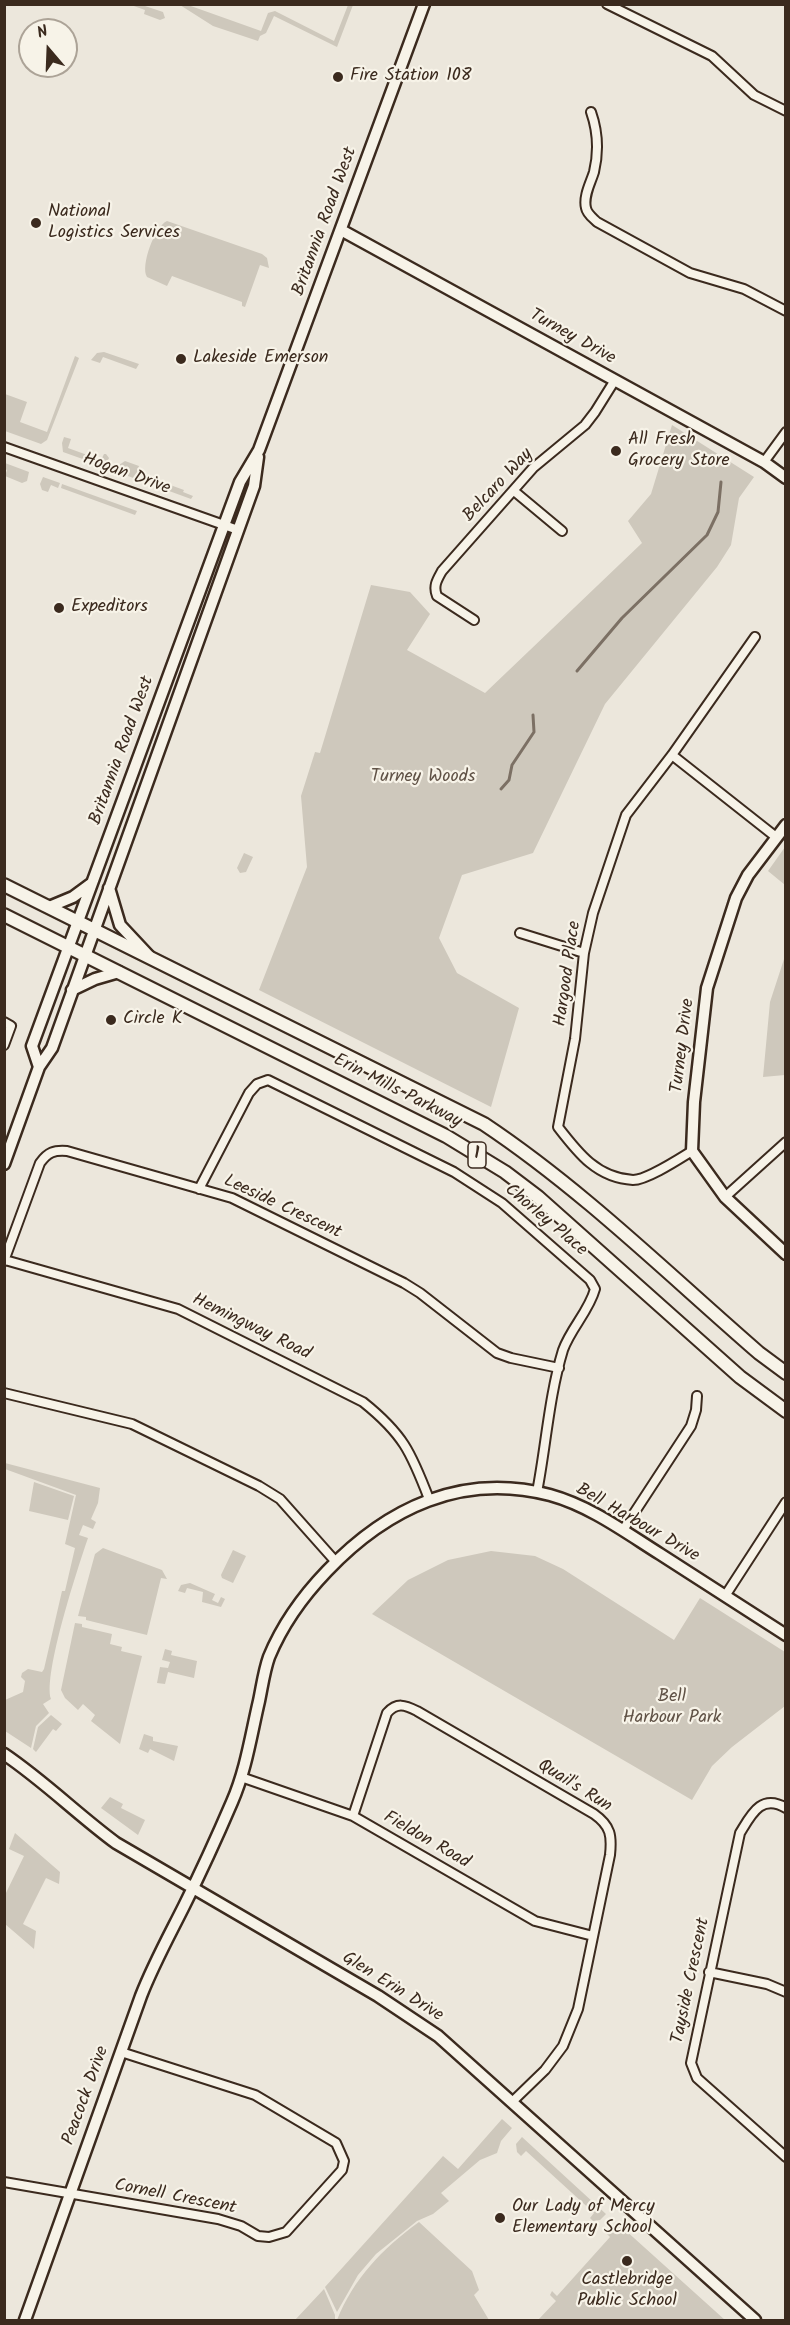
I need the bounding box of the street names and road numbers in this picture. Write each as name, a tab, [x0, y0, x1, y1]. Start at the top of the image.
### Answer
street label: Britannia Road West	[289, 145, 363, 299]
street label: Turney Drive	[525, 305, 619, 371]
street label: Belcaro Way	[459, 445, 539, 527]
street label: Hogan Drive	[79, 449, 173, 501]
street label: Britannia Road West	[86, 674, 160, 828]
street label: Hargood Place	[551, 920, 587, 1028]
street label: Turney Drive	[667, 997, 701, 1095]
street label: Erin Mills Parkway	[329, 1050, 465, 1134]
road number: 1	[468, 1142, 486, 1168]
street label: Leeside Crescent	[220, 1171, 344, 1245]
street label: Chorley Place	[499, 1180, 591, 1262]
street label: Hemingway Road	[188, 1290, 314, 1366]
street label: Bell Harbour Drive	[571, 1480, 703, 1568]
street label: Quail's Run	[533, 1756, 615, 1818]
street label: Fieldon Road	[379, 1808, 473, 1874]
street label: Tayside Crescent	[668, 1916, 716, 2046]
street label: Glen Erin Drive	[337, 1948, 447, 2028]
street label: Peacock Drive	[59, 2044, 115, 2148]
street label: Cornell Crescent	[112, 2176, 238, 2220]

